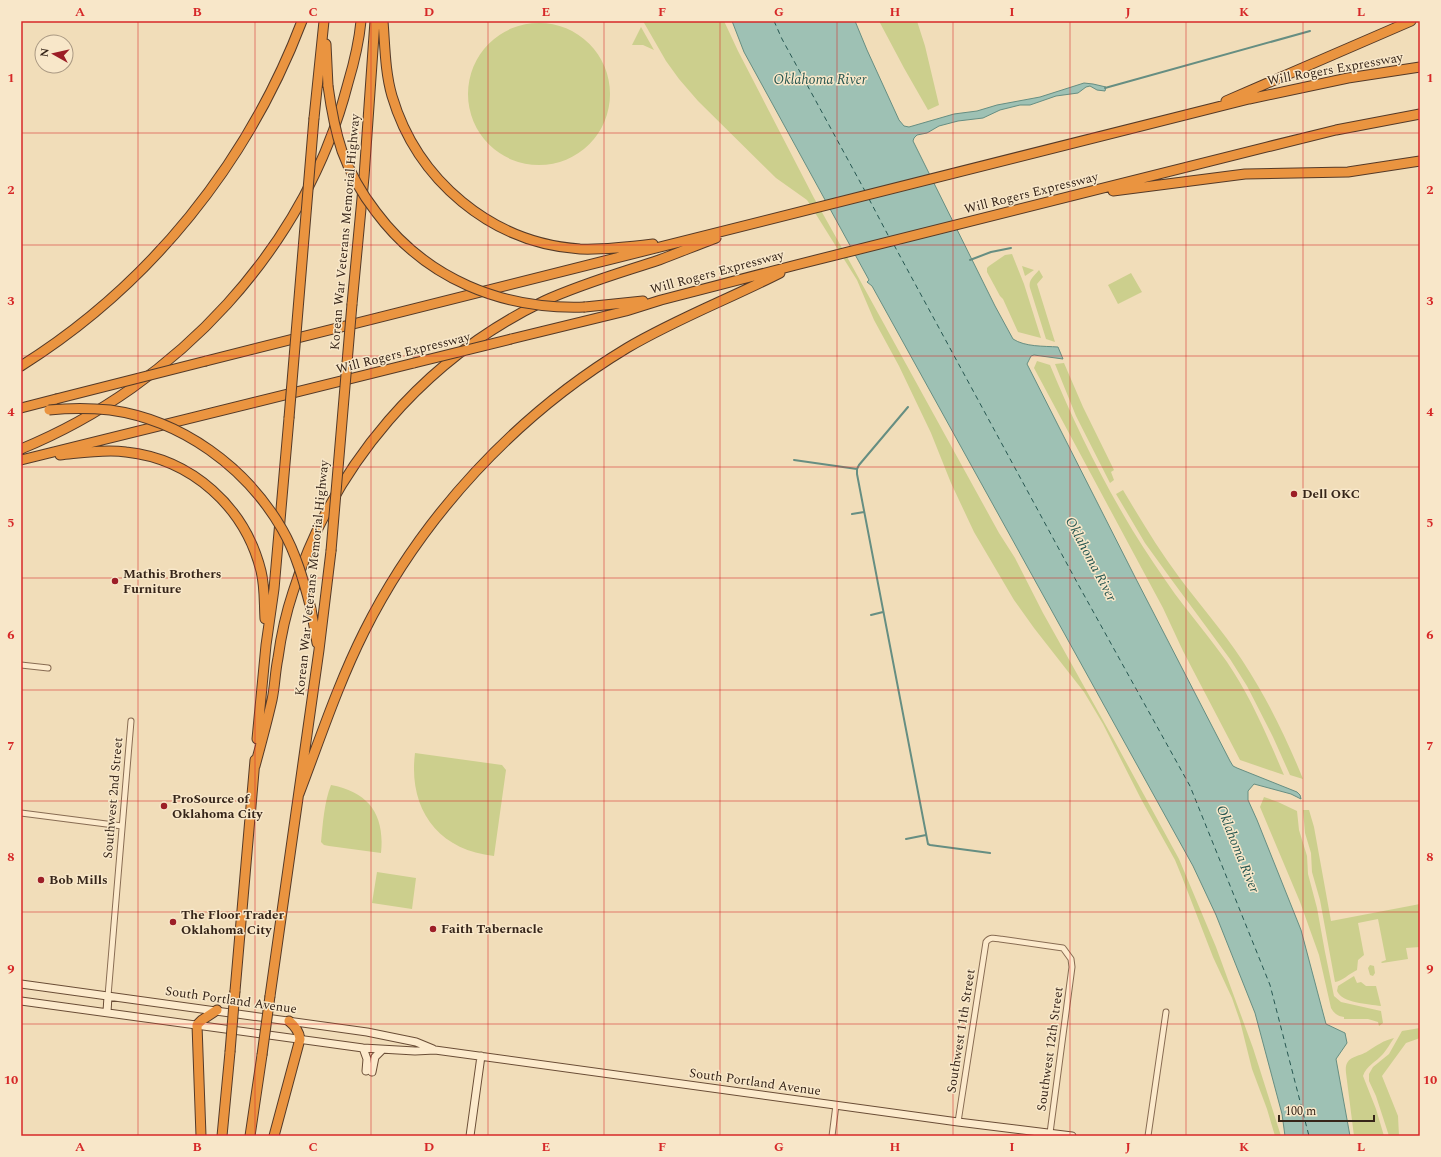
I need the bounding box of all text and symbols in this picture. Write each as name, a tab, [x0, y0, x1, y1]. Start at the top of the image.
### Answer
text: A	[75, 2, 85, 22]
text: B	[192, 2, 202, 22]
text: C	[308, 2, 318, 22]
text: D	[424, 2, 434, 22]
text: E	[542, 2, 551, 22]
text: F	[658, 2, 666, 22]
text: G	[774, 2, 784, 22]
text: H	[890, 2, 901, 22]
text: I	[1009, 2, 1015, 22]
text: J	[1125, 2, 1131, 22]
text: K	[1239, 2, 1249, 22]
text: L	[1357, 2, 1365, 22]
north arrow	[34, 34, 74, 74]
text: N	[36, 47, 54, 58]
street label: Will Rogers Expressway	[1265, 47, 1405, 91]
text: 1	[7, 68, 15, 88]
text: 1	[1426, 68, 1434, 88]
water label: Oklahoma River	[773, 69, 867, 90]
street label: Korean War Veterans Memorial Highway	[325, 112, 365, 351]
street label: Will Rogers Expressway	[962, 166, 1101, 219]
text: 2	[7, 180, 15, 200]
text: 2	[1426, 180, 1434, 200]
street label: Will Rogers Expressway	[648, 244, 787, 299]
text: 3	[7, 291, 15, 311]
text: 3	[1426, 291, 1434, 311]
street label: Will Rogers Expressway	[334, 326, 473, 379]
text: 4	[7, 402, 15, 422]
text: 4	[1426, 402, 1434, 422]
street label: Korean War Veterans Memorial Highway	[290, 458, 334, 697]
place label: Dell OKC	[1302, 484, 1360, 504]
marker: Dell OKC	[1289, 489, 1299, 499]
text: 5	[7, 513, 15, 533]
water label: Oklahoma River	[1060, 513, 1122, 605]
text: 5	[1426, 513, 1434, 533]
place label: Mathis Brothers Furniture	[123, 564, 221, 599]
marker: Mathis Brothers Furniture	[110, 576, 120, 586]
text: 6	[7, 625, 15, 645]
text: 6	[1426, 625, 1434, 645]
text: 7	[7, 736, 15, 756]
street label: Southwest 2nd Street	[98, 736, 128, 859]
text: 7	[1426, 736, 1434, 756]
place label: ProSource of Oklahoma City	[172, 789, 263, 824]
marker: ProSource of Oklahoma City	[159, 801, 169, 811]
water label: Oklahoma River	[1211, 802, 1265, 896]
text: 8	[7, 847, 15, 867]
text: 8	[1426, 847, 1434, 867]
place label: Bob Mills	[49, 870, 108, 890]
marker: Bob Mills	[36, 875, 46, 885]
place label: The Floor Trader Oklahoma City	[181, 905, 284, 940]
marker: The Floor Trader Oklahoma City	[168, 917, 178, 927]
place label: Faith Tabernacle	[441, 919, 543, 939]
marker: Faith Tabernacle	[428, 924, 438, 934]
text: 9	[7, 959, 15, 979]
text: 9	[1426, 959, 1434, 979]
street label: Southwest 11th Street	[941, 967, 981, 1095]
street label: South Portland Avenue	[164, 981, 298, 1019]
street label: Southwest 12th Street	[1031, 985, 1069, 1113]
street label: South Portland Avenue	[688, 1063, 822, 1101]
text: 10	[4, 1070, 18, 1090]
text: 10	[1423, 1070, 1437, 1090]
scale bar	[1279, 1097, 1374, 1123]
text: 100 m	[1285, 1102, 1316, 1121]
text: A	[75, 1137, 85, 1157]
text: B	[192, 1137, 202, 1157]
text: C	[308, 1137, 318, 1157]
text: D	[424, 1137, 434, 1157]
text: E	[542, 1137, 551, 1157]
text: F	[658, 1137, 666, 1157]
text: G	[774, 1137, 784, 1157]
text: H	[890, 1137, 901, 1157]
text: I	[1009, 1137, 1015, 1157]
text: J	[1125, 1137, 1131, 1157]
text: K	[1239, 1137, 1249, 1157]
text: L	[1357, 1137, 1365, 1157]

